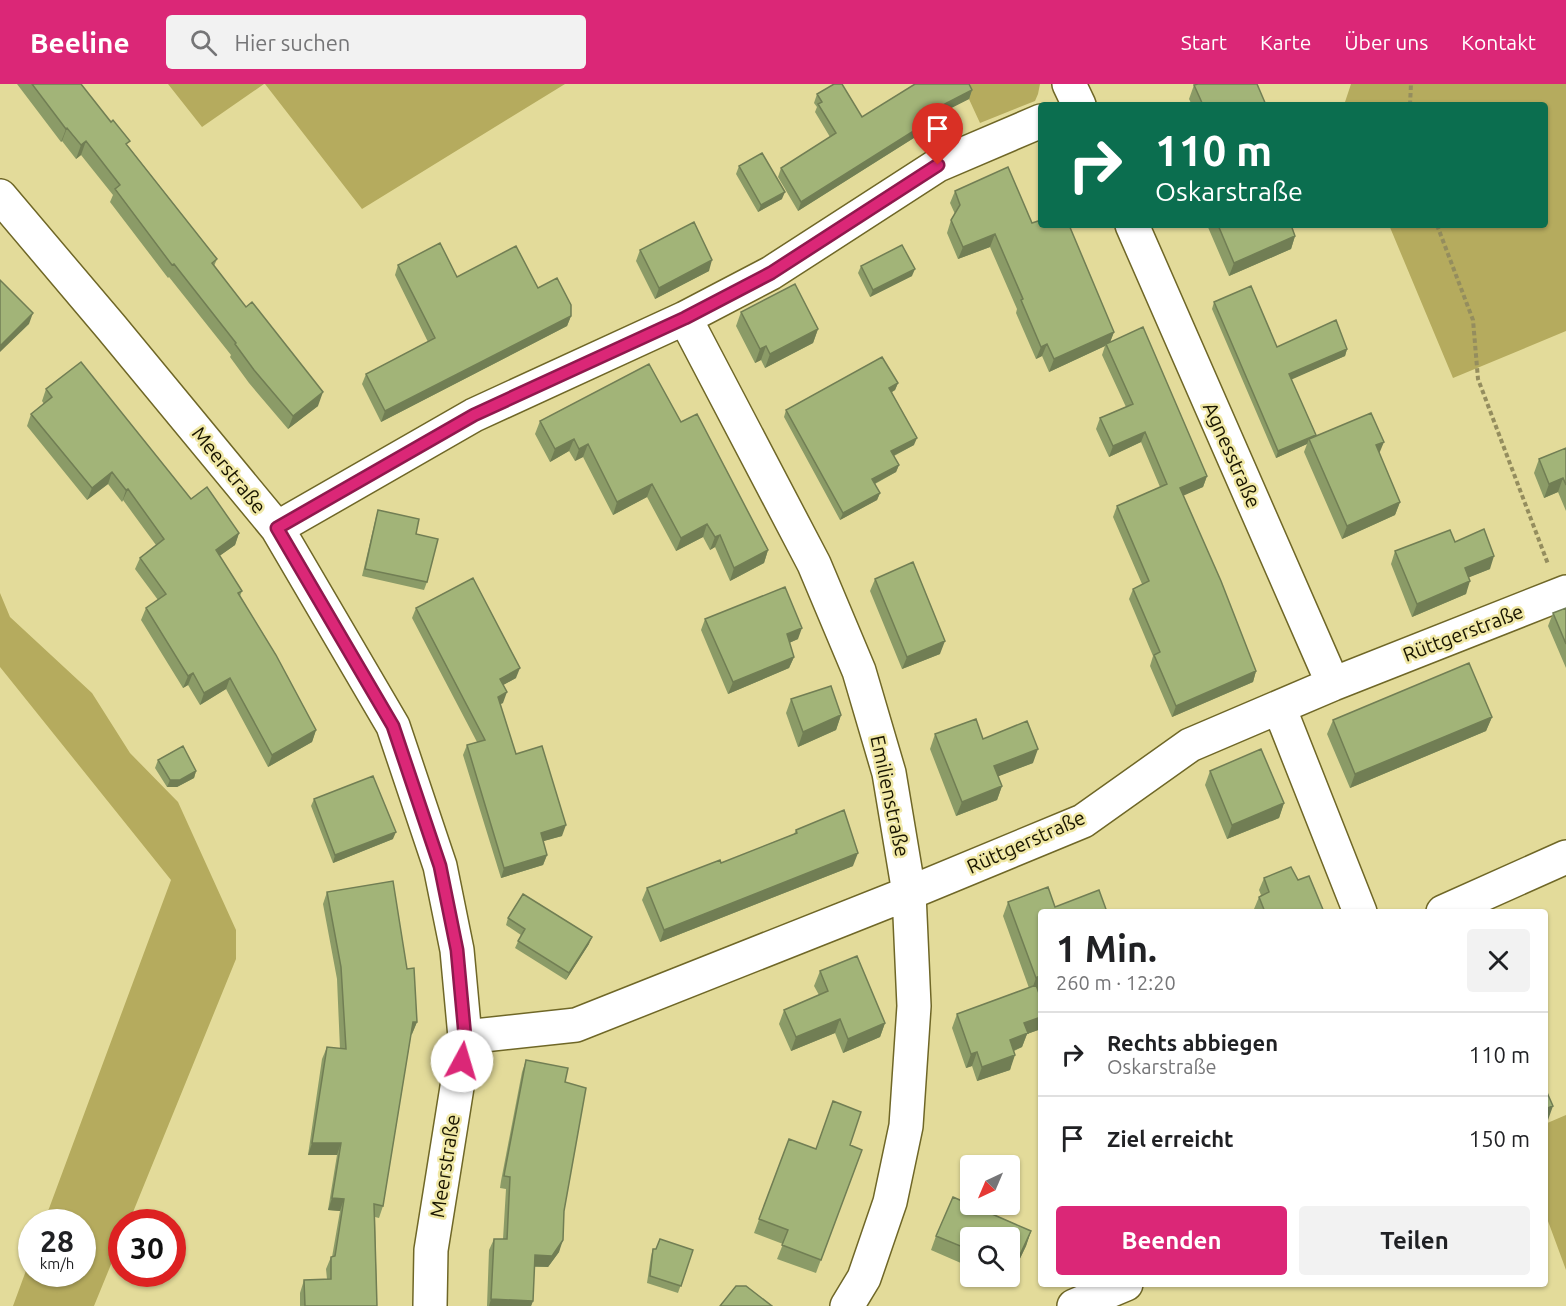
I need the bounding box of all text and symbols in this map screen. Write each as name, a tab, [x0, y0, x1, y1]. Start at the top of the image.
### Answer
search box	[166, 15, 586, 69]
icon: search	[187, 26, 220, 59]
text: Beeline	[30, 27, 130, 58]
text: Hier suchen	[235, 30, 350, 55]
text: Start	[1181, 30, 1227, 54]
text: Karte	[1260, 30, 1311, 54]
text: Über uns	[1344, 30, 1428, 54]
text: Kontakt	[1461, 30, 1536, 54]
pin	[912, 103, 963, 165]
icon: arrive	[921, 112, 954, 145]
icon: right	[1056, 126, 1134, 204]
text: 110 m	[1155, 127, 1272, 174]
text: Oskarstraße	[1155, 176, 1303, 206]
street label: Agnesstraße	[1199, 398, 1266, 511]
street label: Meerstraße	[188, 422, 271, 518]
street label: Rüttgerstraße	[1399, 599, 1526, 666]
street label: Emilienstraße	[866, 733, 915, 859]
street label: Rüttgerstraße	[963, 805, 1089, 878]
text: 1 Min.	[1056, 928, 1157, 969]
button: close	[1467, 929, 1530, 992]
text: 260 m · 12:20	[1056, 971, 1176, 994]
position arrow	[430, 1029, 494, 1093]
text: Rechts abbiegen	[1107, 1030, 1278, 1055]
icon: right	[1056, 1038, 1089, 1071]
text: 110 m	[1469, 1042, 1530, 1067]
text: Oskarstraße	[1107, 1055, 1217, 1078]
street label: Meerstraße	[425, 1113, 464, 1219]
icon: arrive	[1056, 1122, 1089, 1155]
text: Ziel erreicht	[1107, 1126, 1234, 1151]
text: 150 m	[1469, 1126, 1530, 1151]
north arrow	[960, 1155, 1020, 1215]
map controls	[960, 1155, 1020, 1287]
button: Beenden	[1056, 1206, 1287, 1275]
button: Teilen	[1299, 1206, 1530, 1275]
speed limit sign: 30	[108, 1209, 186, 1287]
text: 28	[40, 1224, 74, 1258]
button: search	[960, 1227, 1020, 1287]
text: km/h	[40, 1255, 74, 1272]

